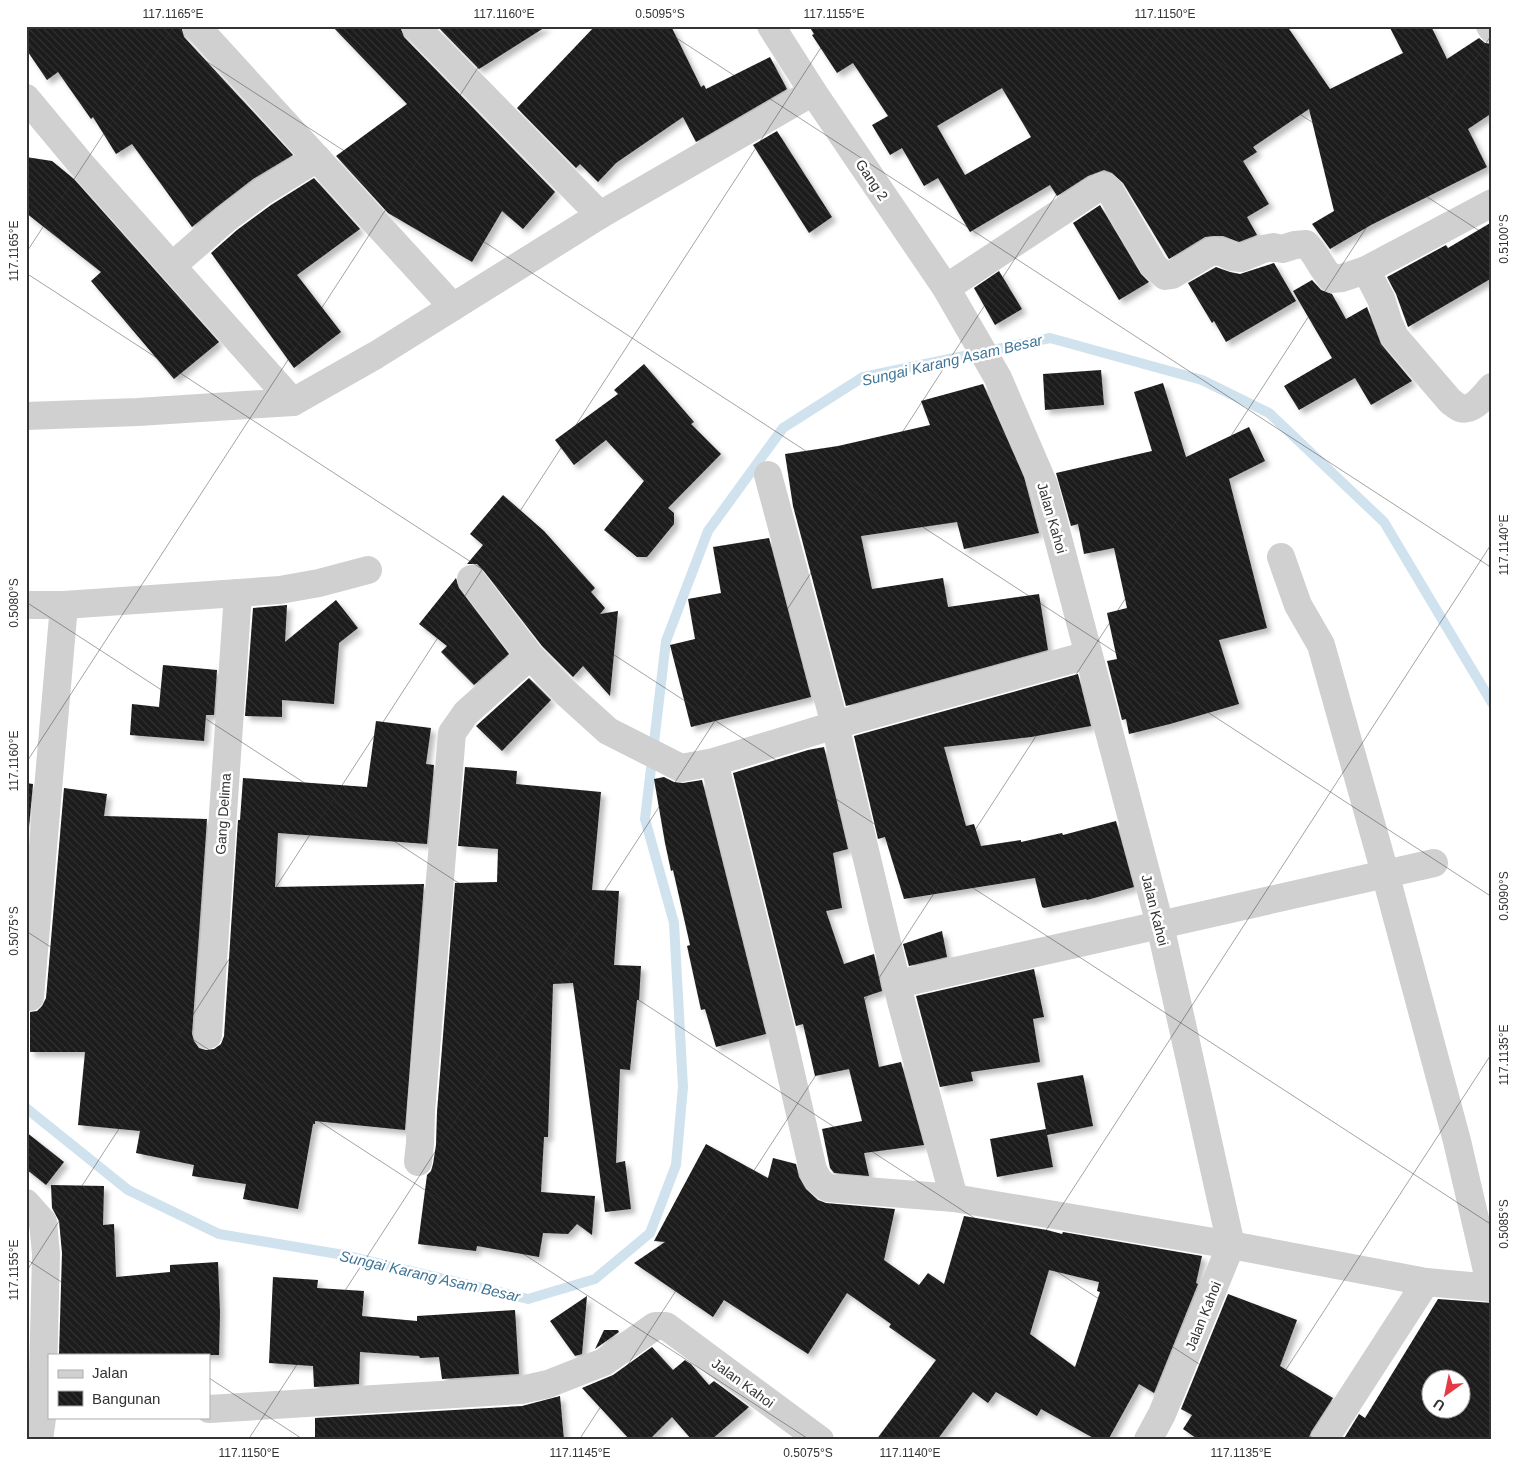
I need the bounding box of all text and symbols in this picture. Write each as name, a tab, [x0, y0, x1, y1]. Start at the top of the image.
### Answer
text: 117.1165°E	[142, 7, 204, 21]
text: 117.1160°E	[473, 7, 535, 21]
text: 0.5095°S	[635, 7, 685, 21]
text: 117.1155°E	[803, 7, 865, 21]
text: 117.1150°E	[1134, 7, 1196, 21]
street label: Gang 2	[853, 156, 892, 204]
text: 0.5100°S	[1497, 214, 1511, 264]
text: 117.1165°E	[7, 220, 21, 282]
water label: Sungai Karang Asam Besar	[860, 331, 1045, 389]
street label: Jalan Kahoi	[1034, 481, 1070, 555]
text: 117.1140°E	[1497, 514, 1511, 576]
text: 0.5080°S	[7, 578, 21, 628]
text: 117.1160°E	[7, 730, 21, 792]
street label: Gang Delima	[212, 772, 234, 855]
text: 0.5090°S	[1497, 871, 1511, 921]
street label: Jalan Kahoi	[1138, 873, 1172, 947]
text: 0.5075°S	[7, 906, 21, 956]
text: 117.1135°E	[1497, 1024, 1511, 1086]
text: 0.5085°S	[1497, 1199, 1511, 1249]
text: 117.1155°E	[7, 1239, 21, 1301]
water label: Sungai Karang Asam Besar	[338, 1247, 523, 1305]
street label: Jalan Kahoi	[1182, 1279, 1224, 1353]
legend	[48, 1354, 210, 1418]
street label: Jalan Kahoi	[709, 1355, 777, 1411]
text: Jalan	[92, 1364, 128, 1381]
north arrow	[1420, 1368, 1470, 1418]
text: Bangunan	[92, 1390, 160, 1407]
text: U	[1430, 1395, 1448, 1414]
text: 117.1150°E	[218, 1446, 280, 1460]
text: 117.1145°E	[549, 1446, 611, 1460]
text: 0.5075°S	[783, 1446, 833, 1460]
text: 117.1140°E	[879, 1446, 941, 1460]
text: 117.1135°E	[1210, 1446, 1272, 1460]

